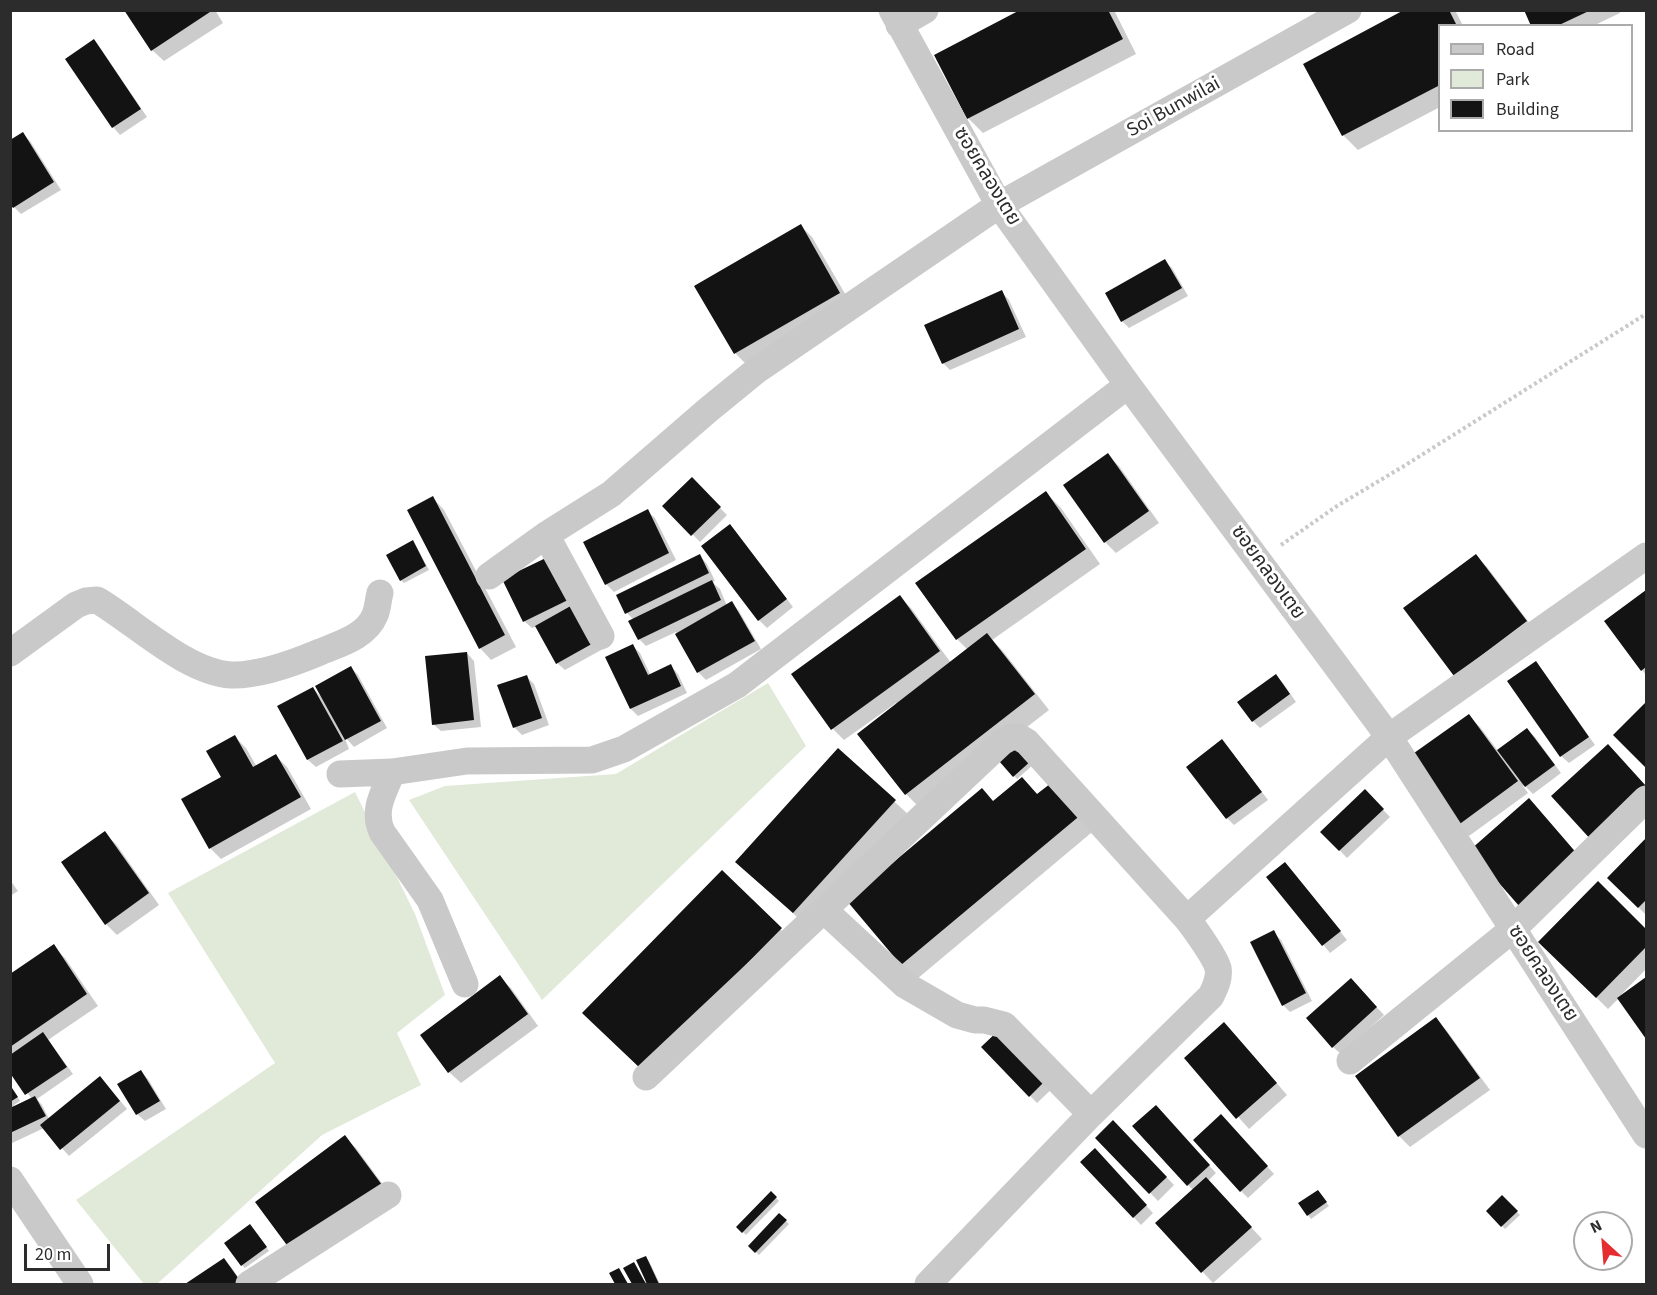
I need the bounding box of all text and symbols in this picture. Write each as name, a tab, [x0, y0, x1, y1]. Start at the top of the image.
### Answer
legend	[1438, 24, 1633, 132]
text: Road	[1496, 37, 1535, 62]
text: Park	[1496, 67, 1530, 92]
street label: Soi Bunwilai	[1123, 72, 1225, 144]
text: Building	[1496, 97, 1559, 122]
street label: ซอยคลองเตย	[947, 123, 1025, 231]
street label: ซอยคลองเตย	[1225, 521, 1309, 625]
street label: ซอยคลองเตย	[1502, 921, 1582, 1027]
north arrow	[1573, 1211, 1633, 1271]
text: N	[1586, 1214, 1606, 1239]
scale bar	[27, 1232, 112, 1270]
text: 20 m	[35, 1242, 71, 1267]

